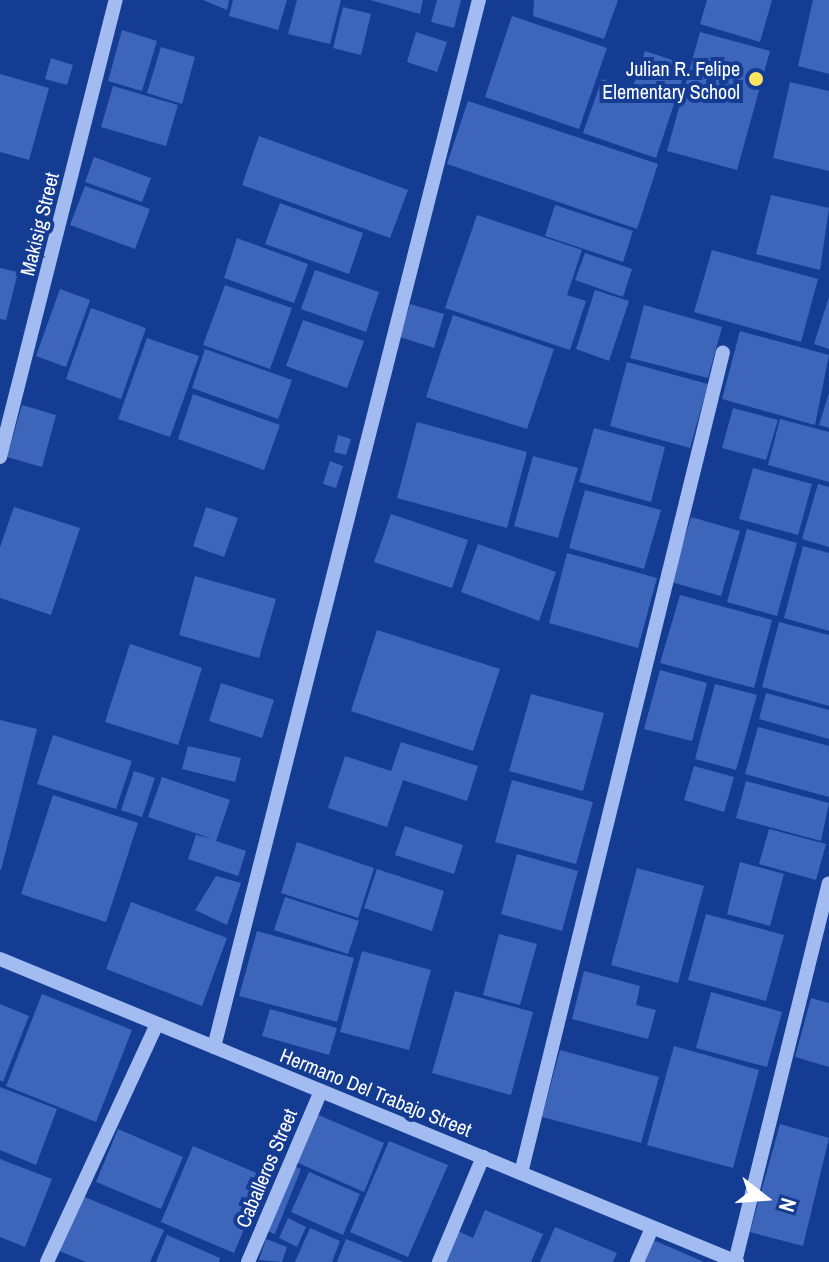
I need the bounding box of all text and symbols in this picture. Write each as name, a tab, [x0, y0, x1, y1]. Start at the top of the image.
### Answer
place label: Julian R. Felipe Elementary School	[602, 56, 740, 103]
marker: Julian R. Felipe Elementary School	[747, 70, 765, 88]
street label: Makisig Street	[15, 170, 63, 278]
street label: Hermano Del Trabajo Street	[277, 1043, 475, 1141]
street label: Caballeros Street	[230, 1105, 302, 1231]
north arrow	[725, 1158, 805, 1238]
text: N	[772, 1194, 804, 1216]

